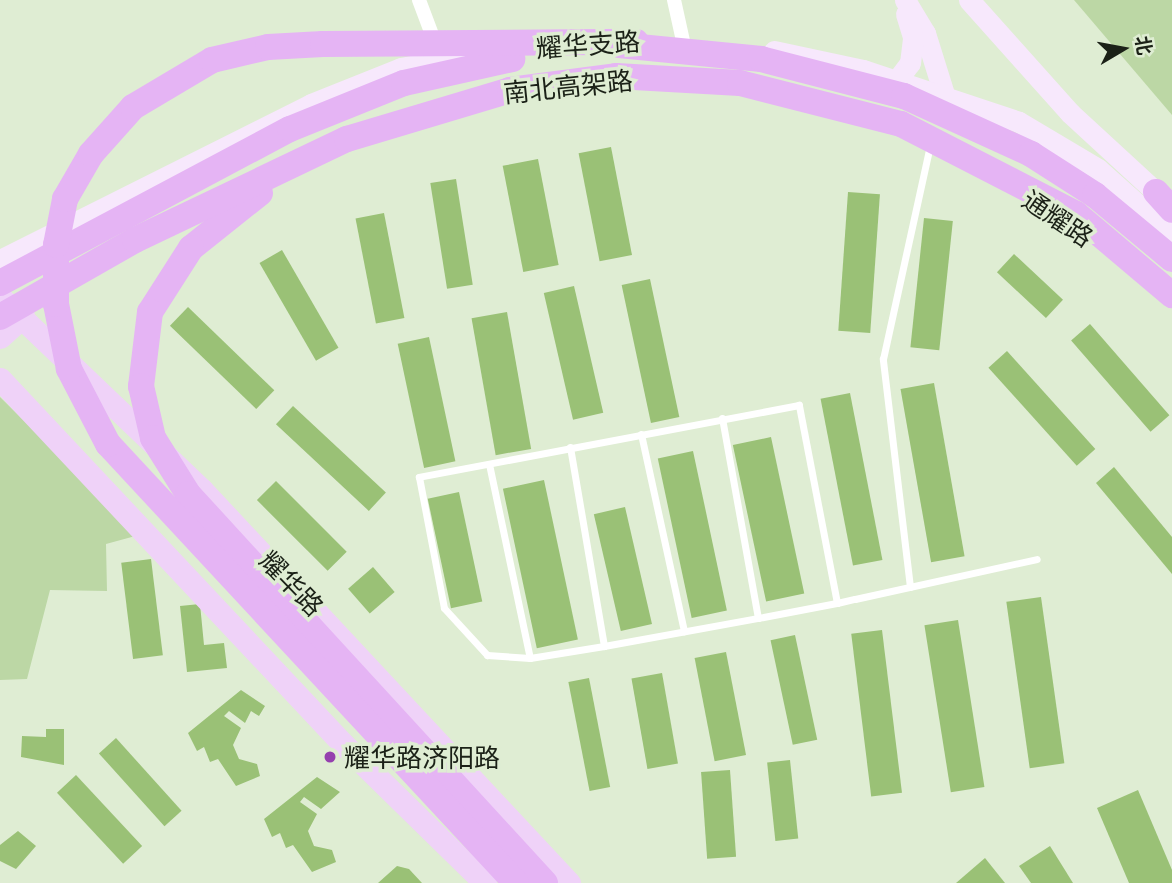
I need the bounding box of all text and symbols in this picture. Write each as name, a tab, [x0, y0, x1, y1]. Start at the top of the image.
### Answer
north arrow	[1088, 14, 1158, 84]
street label: 耀华支路	[535, 25, 641, 63]
text: 北	[1131, 34, 1157, 57]
street label: 南北高架路	[502, 64, 634, 108]
street label: 通耀路	[1017, 183, 1099, 253]
street label: 耀华路	[254, 544, 330, 622]
place label: 耀华路济阳路	[344, 741, 500, 773]
marker: 耀华路济阳路	[322, 749, 338, 765]

